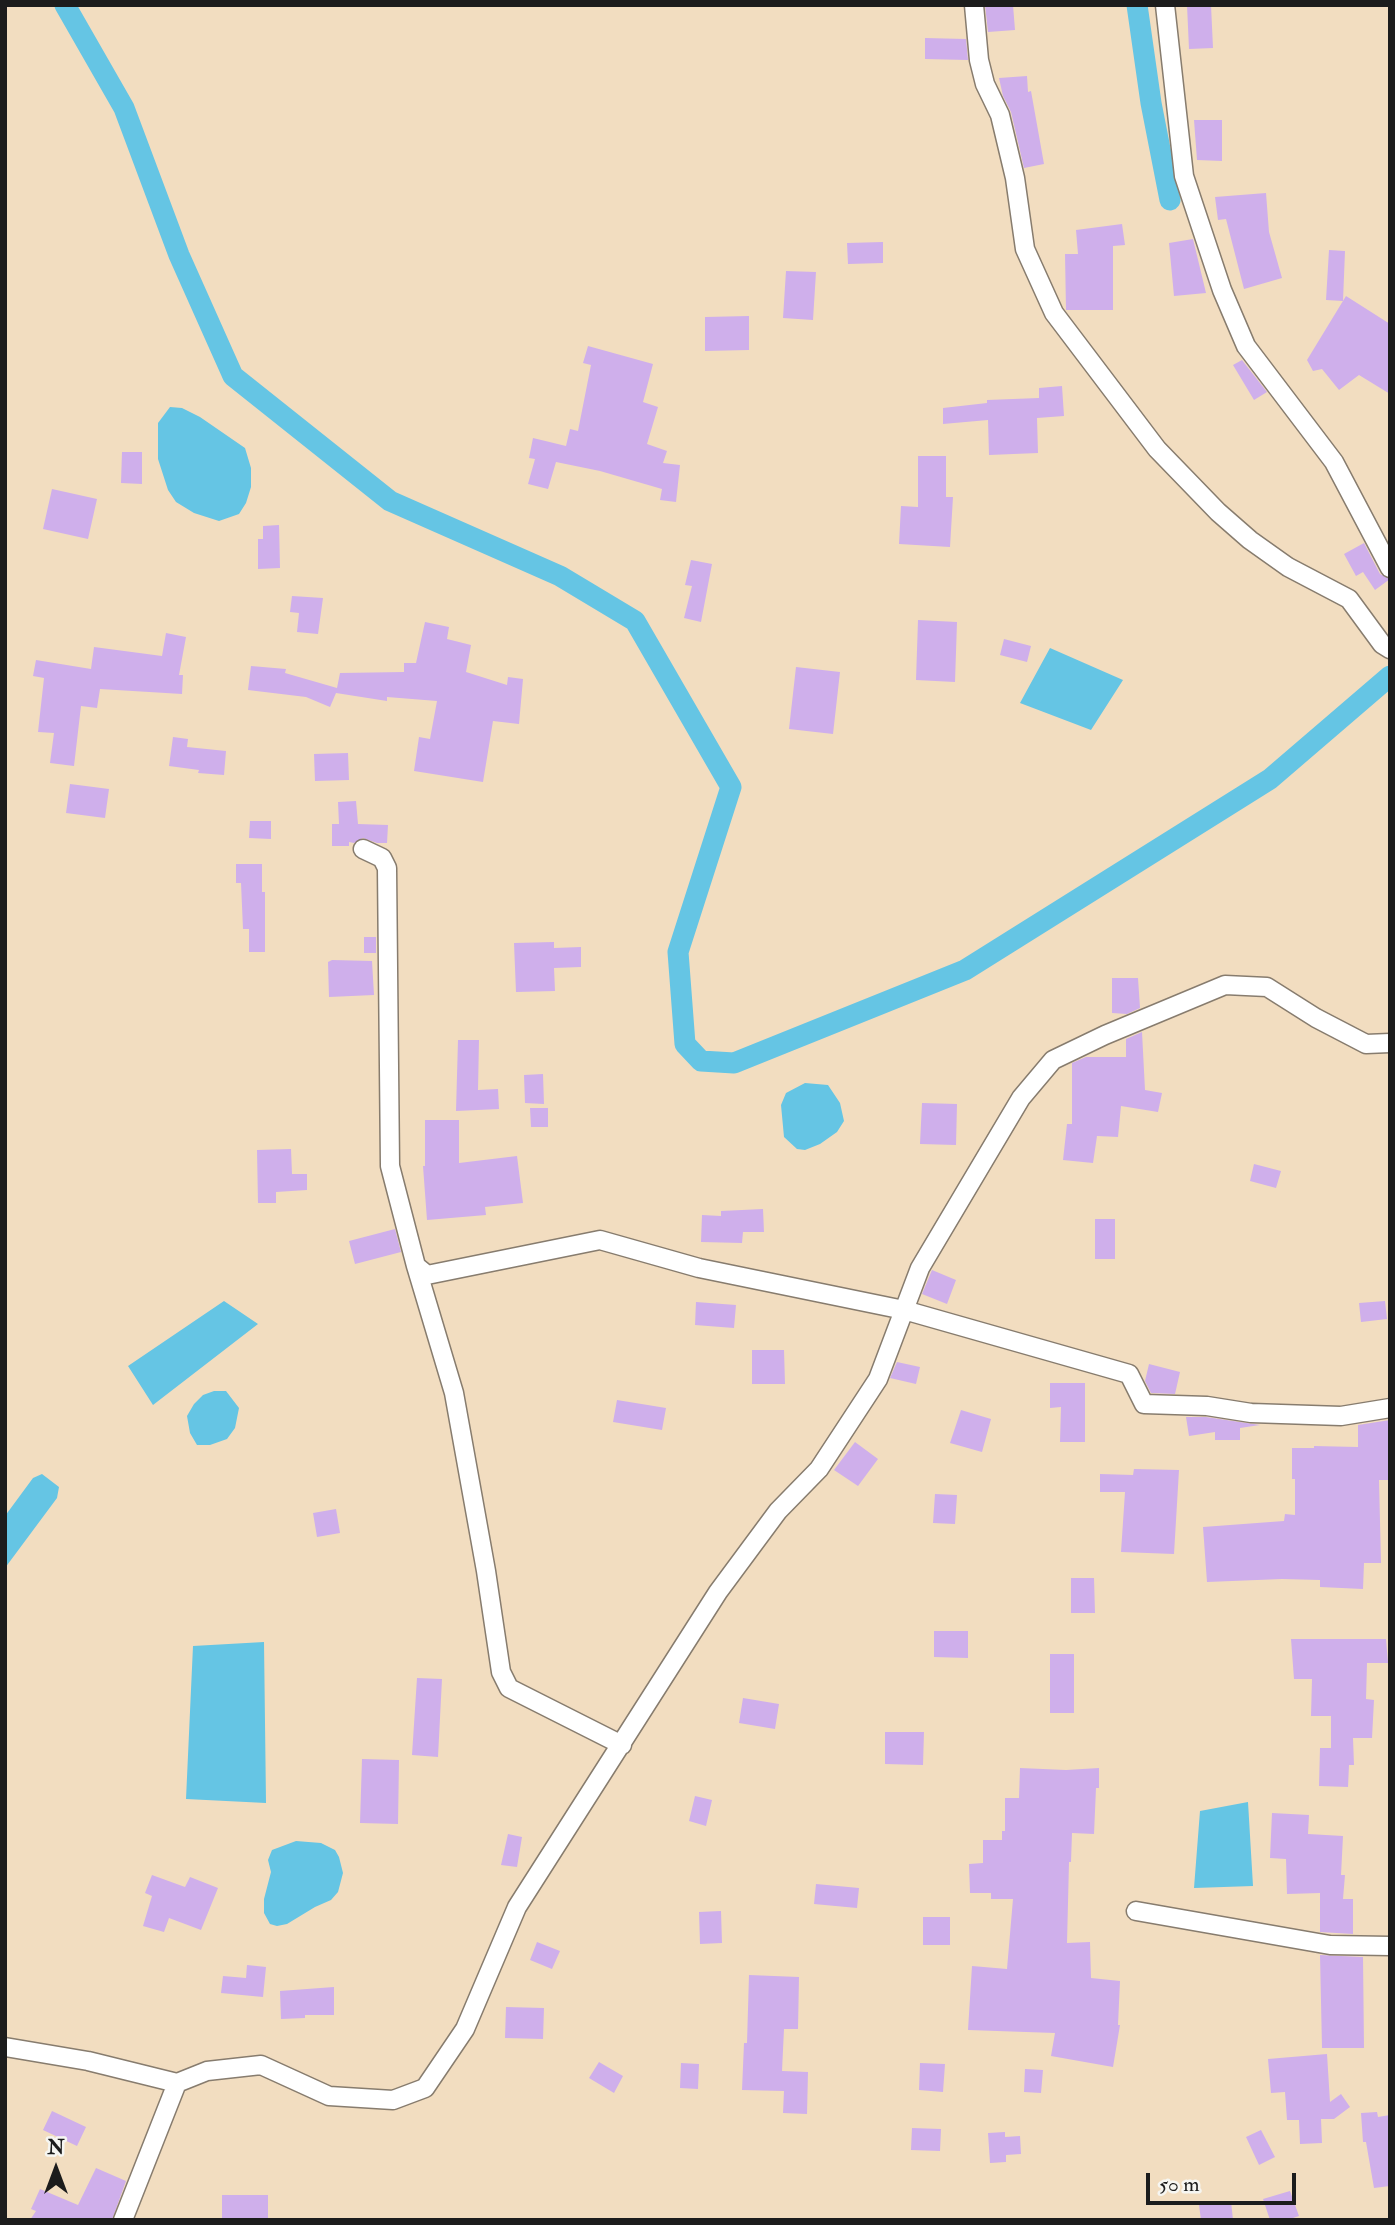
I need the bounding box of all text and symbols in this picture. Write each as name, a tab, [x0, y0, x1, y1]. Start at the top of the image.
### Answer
north arrow	[21, 2134, 91, 2204]
text: N	[47, 2136, 65, 2160]
scale bar	[1150, 2158, 1300, 2202]
text: 50 m	[1159, 2171, 1200, 2198]

